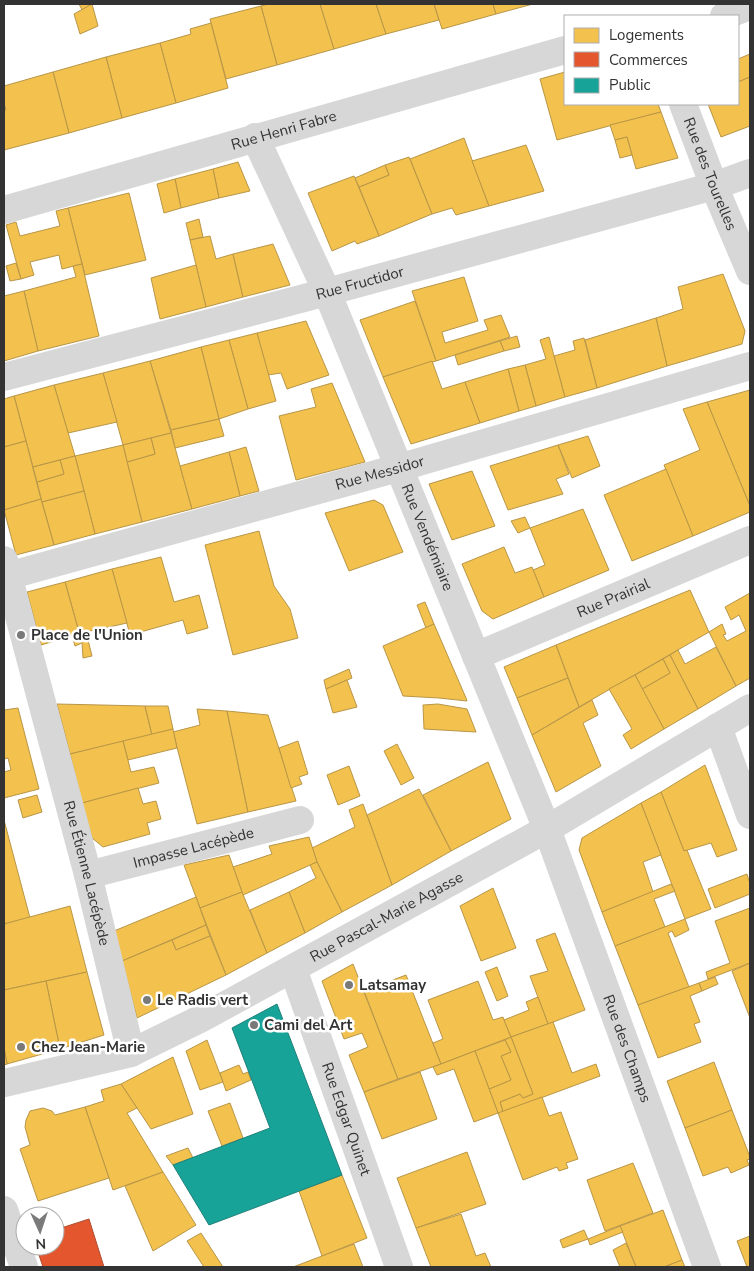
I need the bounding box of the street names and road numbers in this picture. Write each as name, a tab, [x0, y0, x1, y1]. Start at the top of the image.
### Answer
street label: Rue Henri Fabre	[229, 106, 339, 155]
street label: Rue des Tourelles	[679, 114, 742, 234]
street label: Rue Fructidor	[314, 261, 407, 305]
street label: Rue Messidor	[333, 451, 427, 495]
street label: Rue Vendémiaire	[397, 481, 458, 594]
street label: Rue Prairial	[574, 573, 653, 622]
street label: Rue Étienne Lacépède	[59, 799, 115, 948]
street label: Impasse Lacépède	[131, 822, 256, 873]
street label: Rue Pascal-Marie Agasse	[306, 867, 467, 967]
street label: Rue des Champs	[598, 992, 656, 1105]
street label: Rue Edgar Quinet	[317, 1059, 376, 1179]

